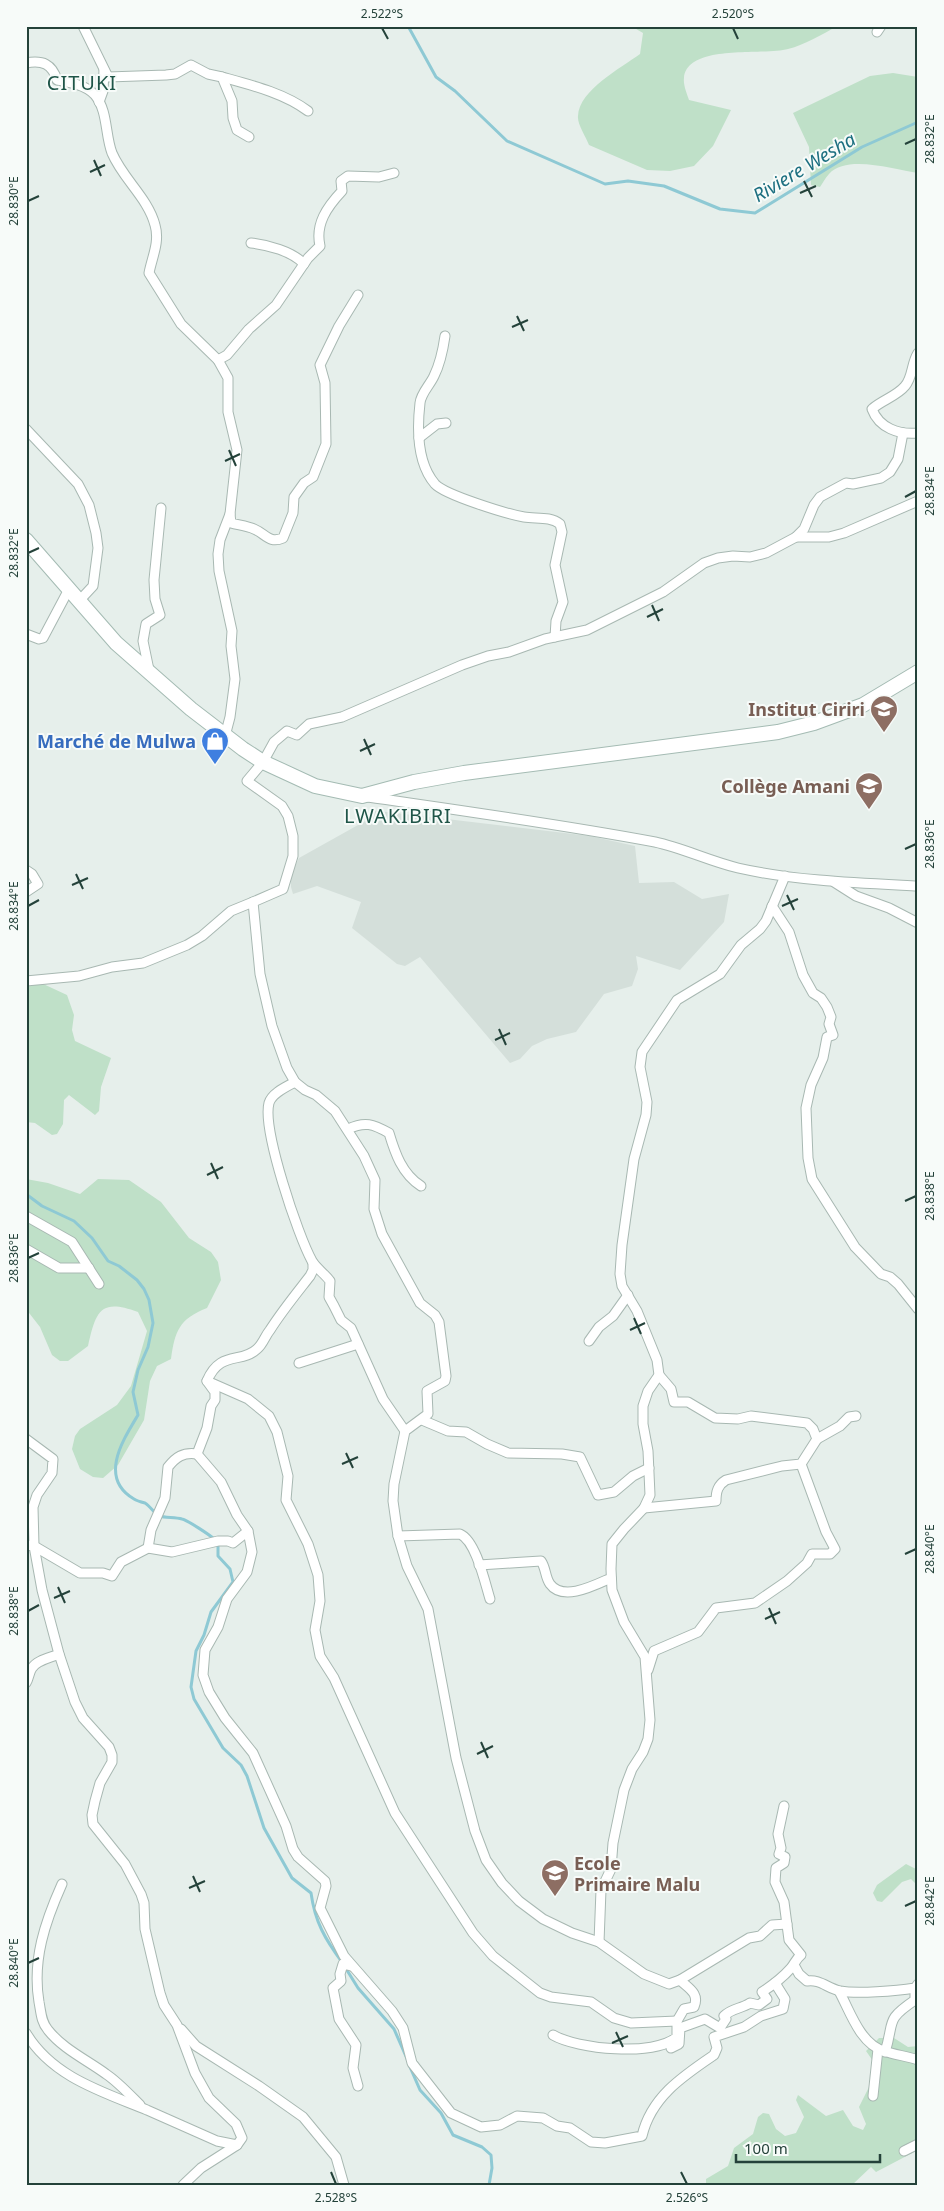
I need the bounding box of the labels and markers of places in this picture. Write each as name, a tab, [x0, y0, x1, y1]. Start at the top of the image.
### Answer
school or university icon: Institut Ciriri	[869, 694, 899, 733]
place label: Institut Ciriri	[748, 697, 865, 721]
shop icon: Marché de Mulwa	[200, 726, 230, 765]
place label: Marché de Mulwa	[37, 729, 196, 753]
school or university icon: Collège Amani	[854, 771, 884, 810]
place label: Collège Amani	[721, 774, 850, 798]
place label: Ecole Primaire Malu	[574, 1851, 700, 1896]
school or university icon: Ecole Primaire Malu	[540, 1858, 570, 1897]

